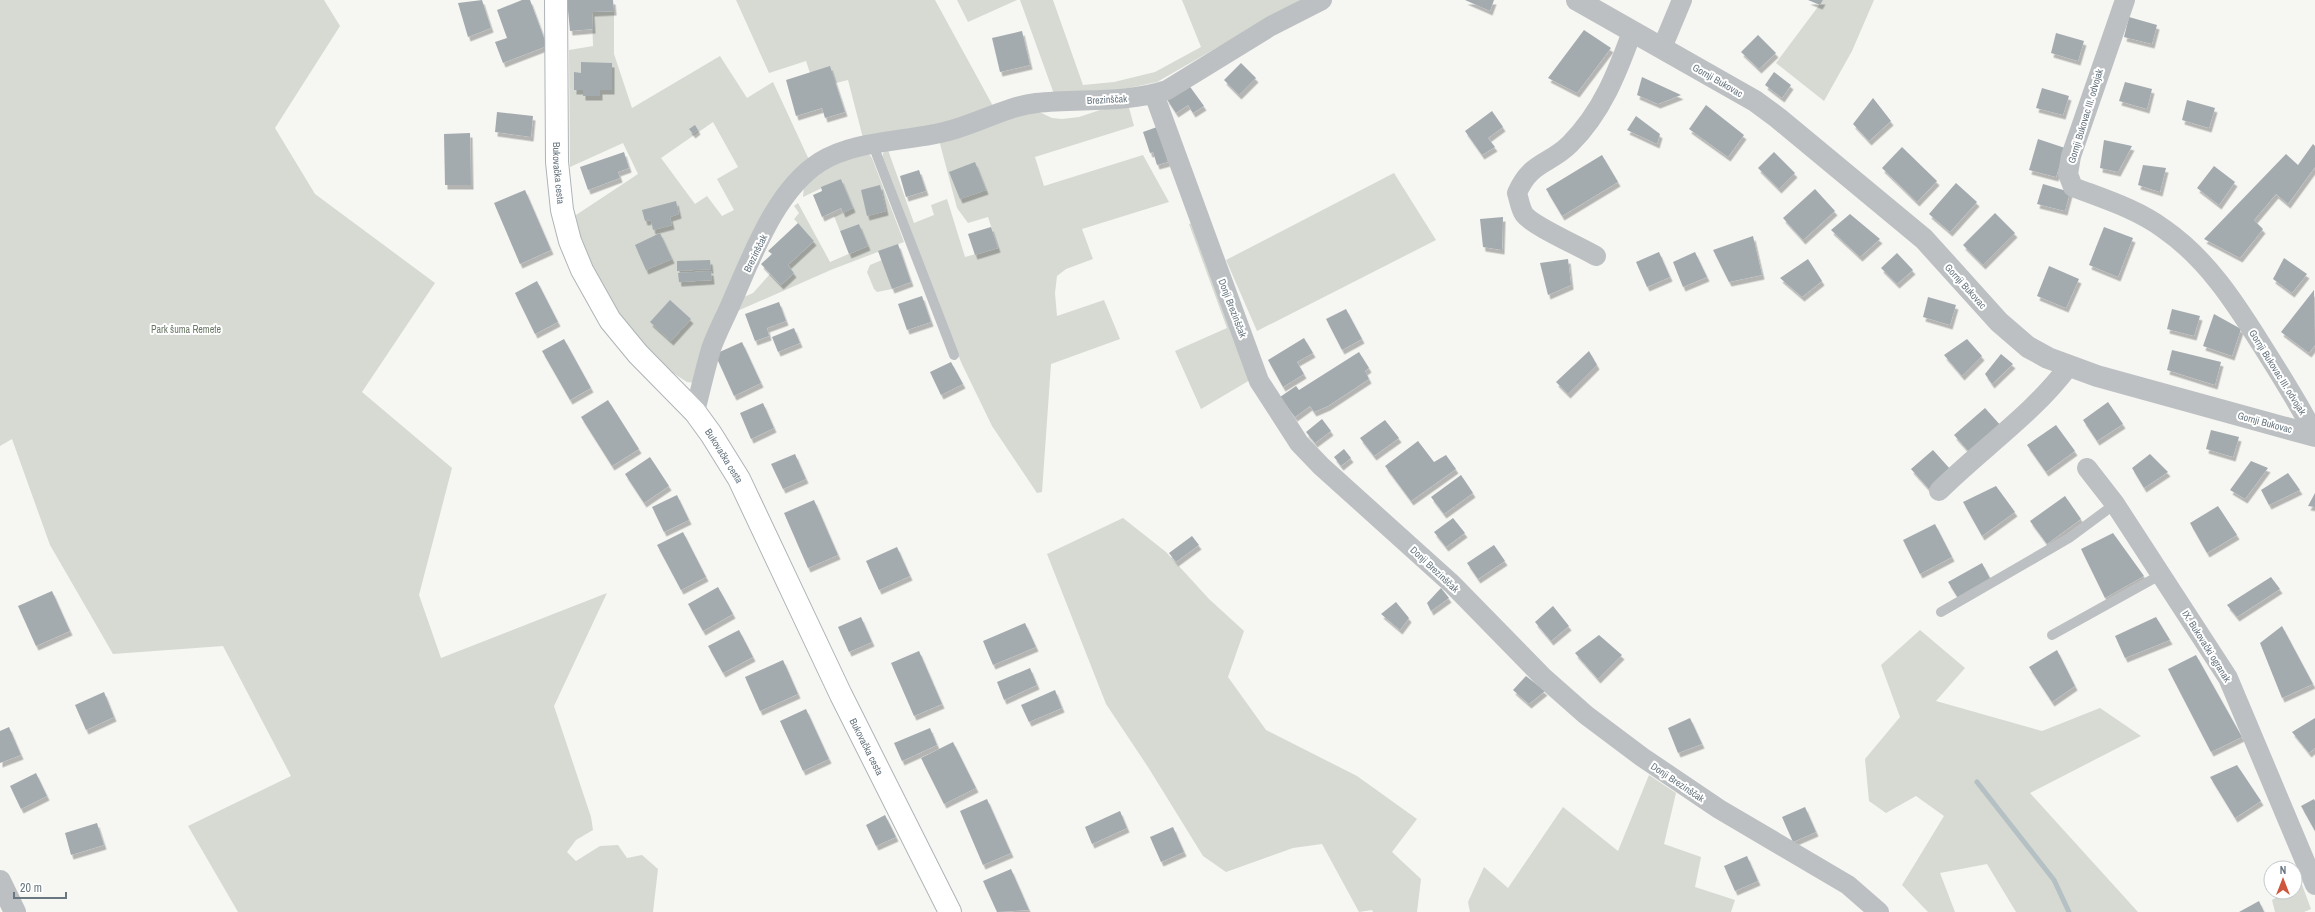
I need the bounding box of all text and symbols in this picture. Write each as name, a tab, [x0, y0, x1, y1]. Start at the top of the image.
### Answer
street label: Gornji Bukovac	[1690, 61, 1745, 100]
street label: Gornji Bukovac III. odvojak	[2065, 67, 2106, 165]
street label: Brezinščak	[1086, 92, 1129, 107]
street label: Bukovačka cesta	[550, 142, 567, 205]
street label: Brezinščak	[741, 231, 771, 274]
street label: Gornji Bukovac	[1942, 261, 1989, 312]
street label: Donji Brezinščak	[1215, 277, 1250, 340]
park label: Park šuma Remete	[151, 323, 222, 336]
street label: Gornji Bukovac III. odvojak	[2246, 327, 2310, 418]
street label: Gornji Bukovac	[2236, 409, 2294, 436]
street label: Bukovačka cesta	[702, 426, 746, 486]
street label: Donji Brezinščak	[1408, 543, 1462, 596]
street label: IX. Bukovački ogranak	[2179, 608, 2234, 685]
street label: Bukovačka cesta	[847, 716, 886, 778]
street label: Donji Brezinščak	[1648, 760, 1708, 806]
north arrow	[2263, 860, 2303, 900]
text: N	[2280, 863, 2286, 877]
scale bar	[14, 874, 66, 900]
text: 20 m	[20, 880, 42, 896]

